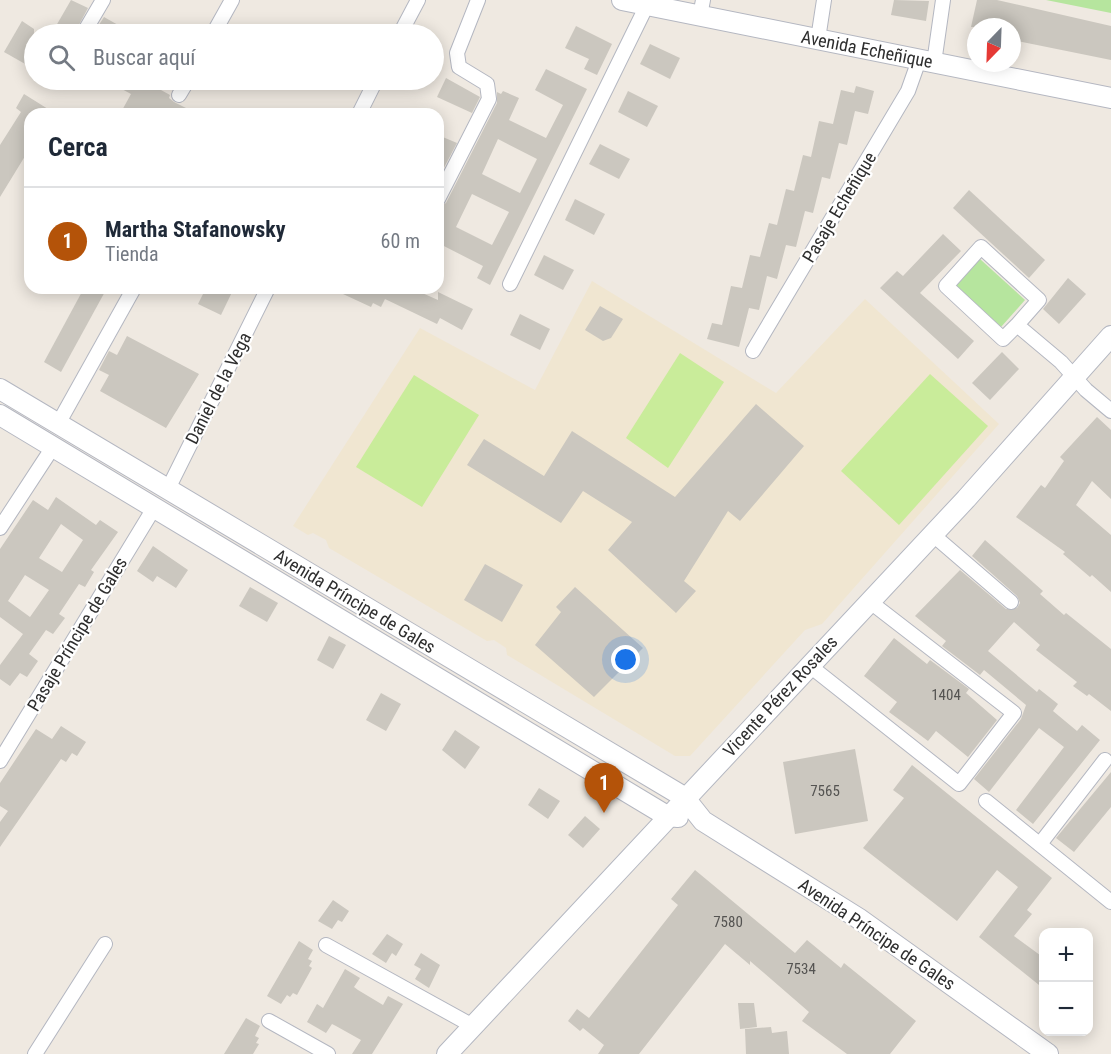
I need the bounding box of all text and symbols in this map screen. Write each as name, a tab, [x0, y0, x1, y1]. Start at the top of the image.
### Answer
north arrow	[967, 18, 1021, 72]
search box	[24, 24, 444, 90]
street label: Avenida Echeñique	[799, 26, 935, 72]
icon: search	[45, 41, 78, 74]
text: Buscar aquí	[93, 45, 196, 70]
text: Cerca	[48, 132, 108, 162]
street label: Pasaje Echeñique	[798, 148, 880, 266]
text: Martha Stafanowsky	[105, 217, 285, 242]
text: 1	[62, 229, 73, 253]
text: 60 m	[381, 229, 420, 253]
text: Tienda	[105, 242, 159, 266]
street label: Daniel de la Vega	[181, 329, 255, 447]
street label: Avenida Príncipe de Gales	[271, 545, 439, 657]
street label: Pasaje Príncipe de Gales	[23, 553, 131, 715]
street label: Vicente Pérez Rosales	[718, 631, 842, 761]
your location	[611, 645, 640, 674]
house number: 1404	[931, 686, 961, 704]
pin: 1	[584, 764, 624, 813]
house number: 7565	[810, 782, 840, 800]
street label: Avenida Príncipe de Gales	[795, 874, 959, 994]
house number: 7580	[713, 913, 743, 931]
map controls	[1039, 928, 1093, 1036]
button: +	[1039, 928, 1093, 982]
house number: 7534	[786, 960, 816, 978]
button: −	[1039, 982, 1093, 1036]

